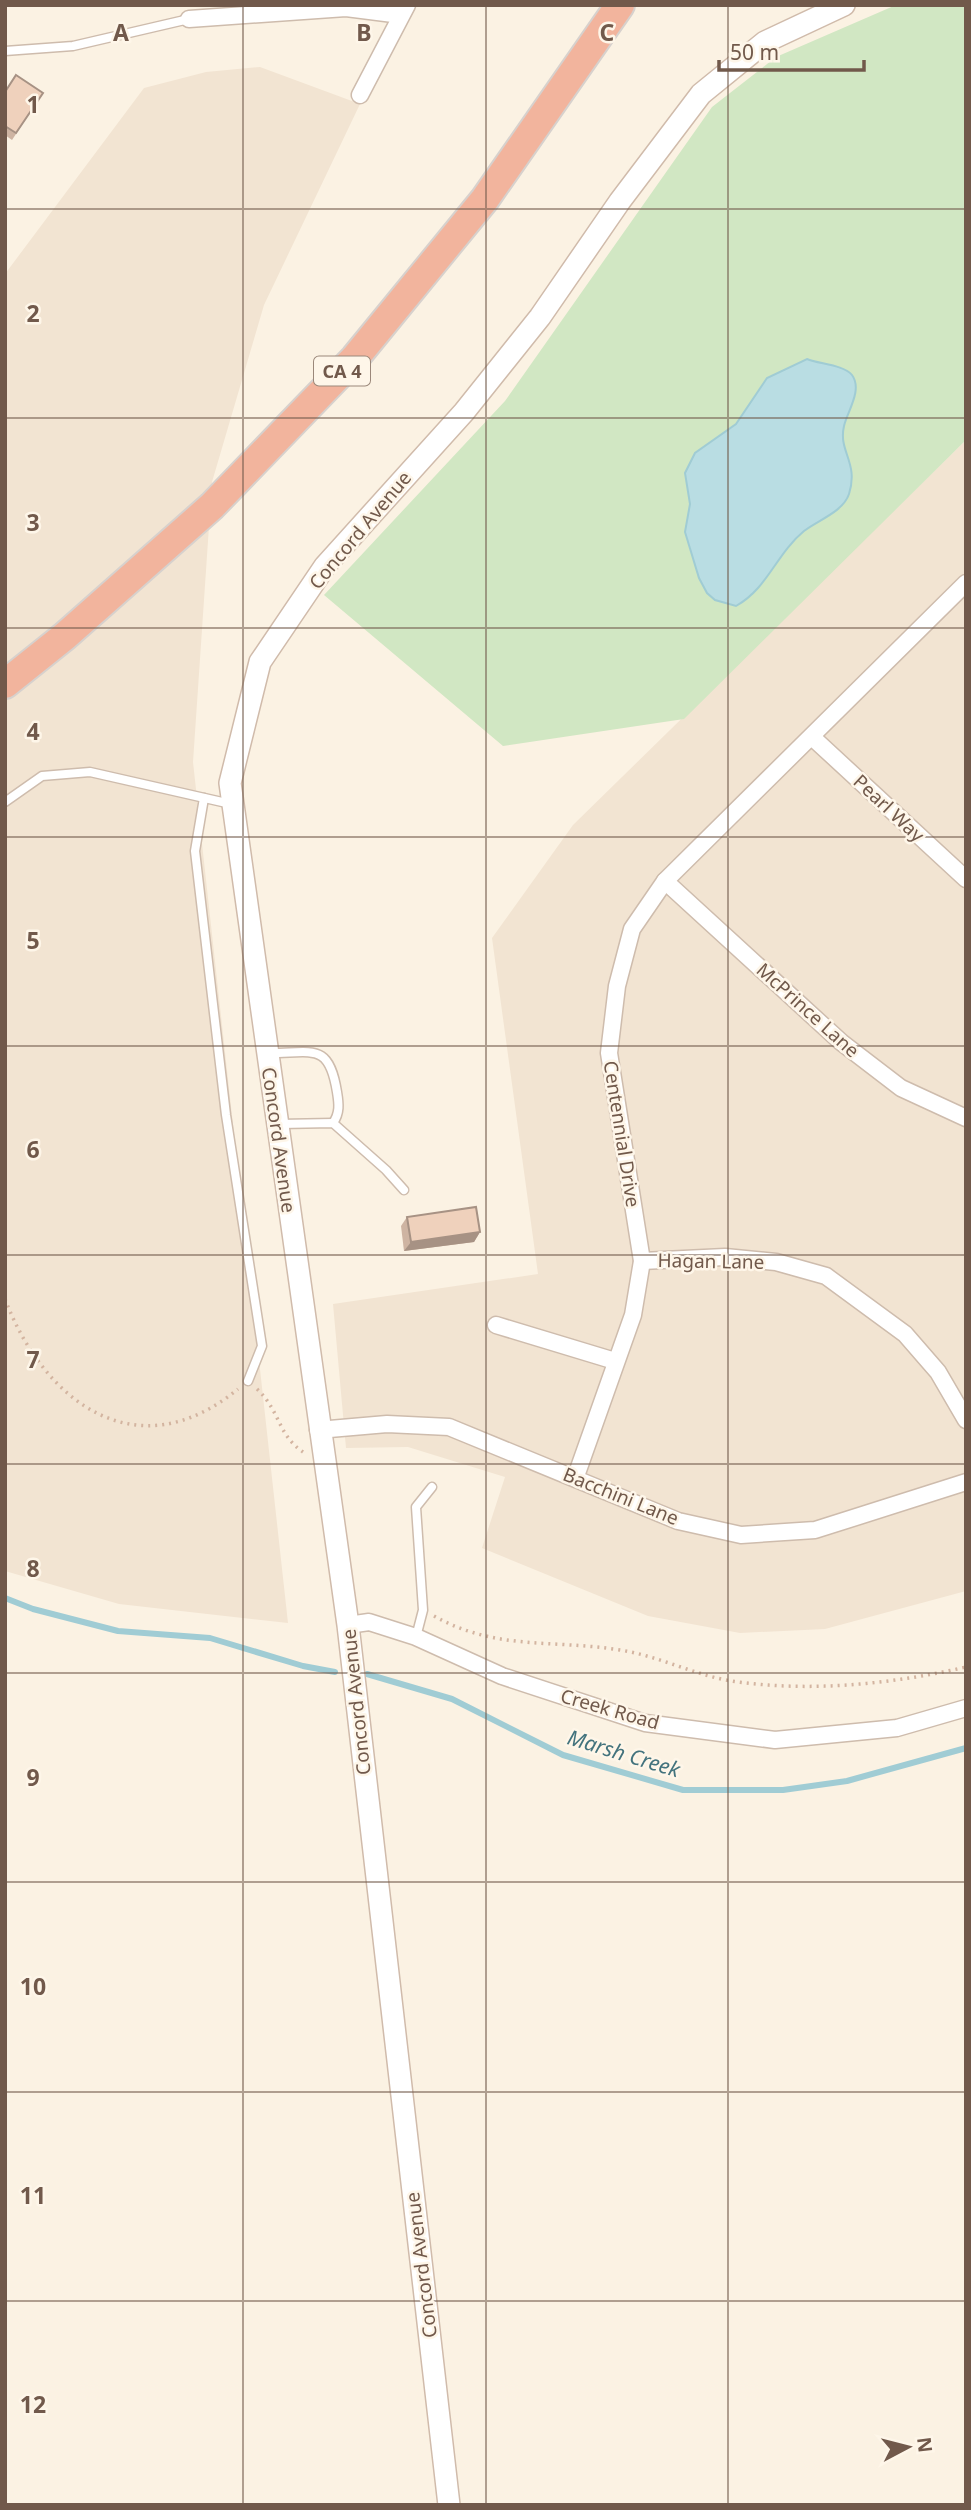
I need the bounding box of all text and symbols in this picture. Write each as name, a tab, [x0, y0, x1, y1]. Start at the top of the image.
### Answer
text: A	[113, 16, 129, 48]
text: B	[356, 16, 372, 48]
text: C	[600, 16, 615, 48]
scale bar	[719, 28, 864, 72]
text: 50 m	[730, 38, 779, 66]
text: 1	[26, 88, 40, 120]
text: 2	[26, 297, 40, 329]
road number: CA 4	[314, 356, 370, 386]
street label: Concord Avenue	[303, 465, 417, 595]
text: 3	[26, 506, 40, 538]
text: 4	[26, 715, 40, 747]
street label: Pearl Way	[848, 768, 930, 848]
text: 5	[26, 924, 40, 956]
street label: McPrince Lane	[751, 957, 865, 1063]
street label: Centennial Drive	[598, 1059, 646, 1209]
street label: Concord Avenue	[256, 1066, 302, 1214]
text: 6	[26, 1133, 40, 1165]
street label: Hagan Lane	[657, 1247, 765, 1275]
text: 7	[26, 1343, 40, 1375]
street label: Bacchini Lane	[559, 1461, 683, 1531]
text: 8	[26, 1552, 40, 1584]
street label: Concord Avenue	[335, 1628, 377, 1776]
street label: Creek Road	[558, 1682, 662, 1736]
water label: Marsh Creek	[564, 1723, 685, 1784]
text: 9	[26, 1761, 40, 1793]
text: 10	[20, 1970, 46, 2002]
text: 11	[20, 2179, 46, 2211]
street label: Concord Avenue	[399, 2191, 443, 2339]
text: 12	[20, 2388, 46, 2420]
north arrow	[873, 2412, 943, 2482]
text: N	[911, 2436, 939, 2454]

